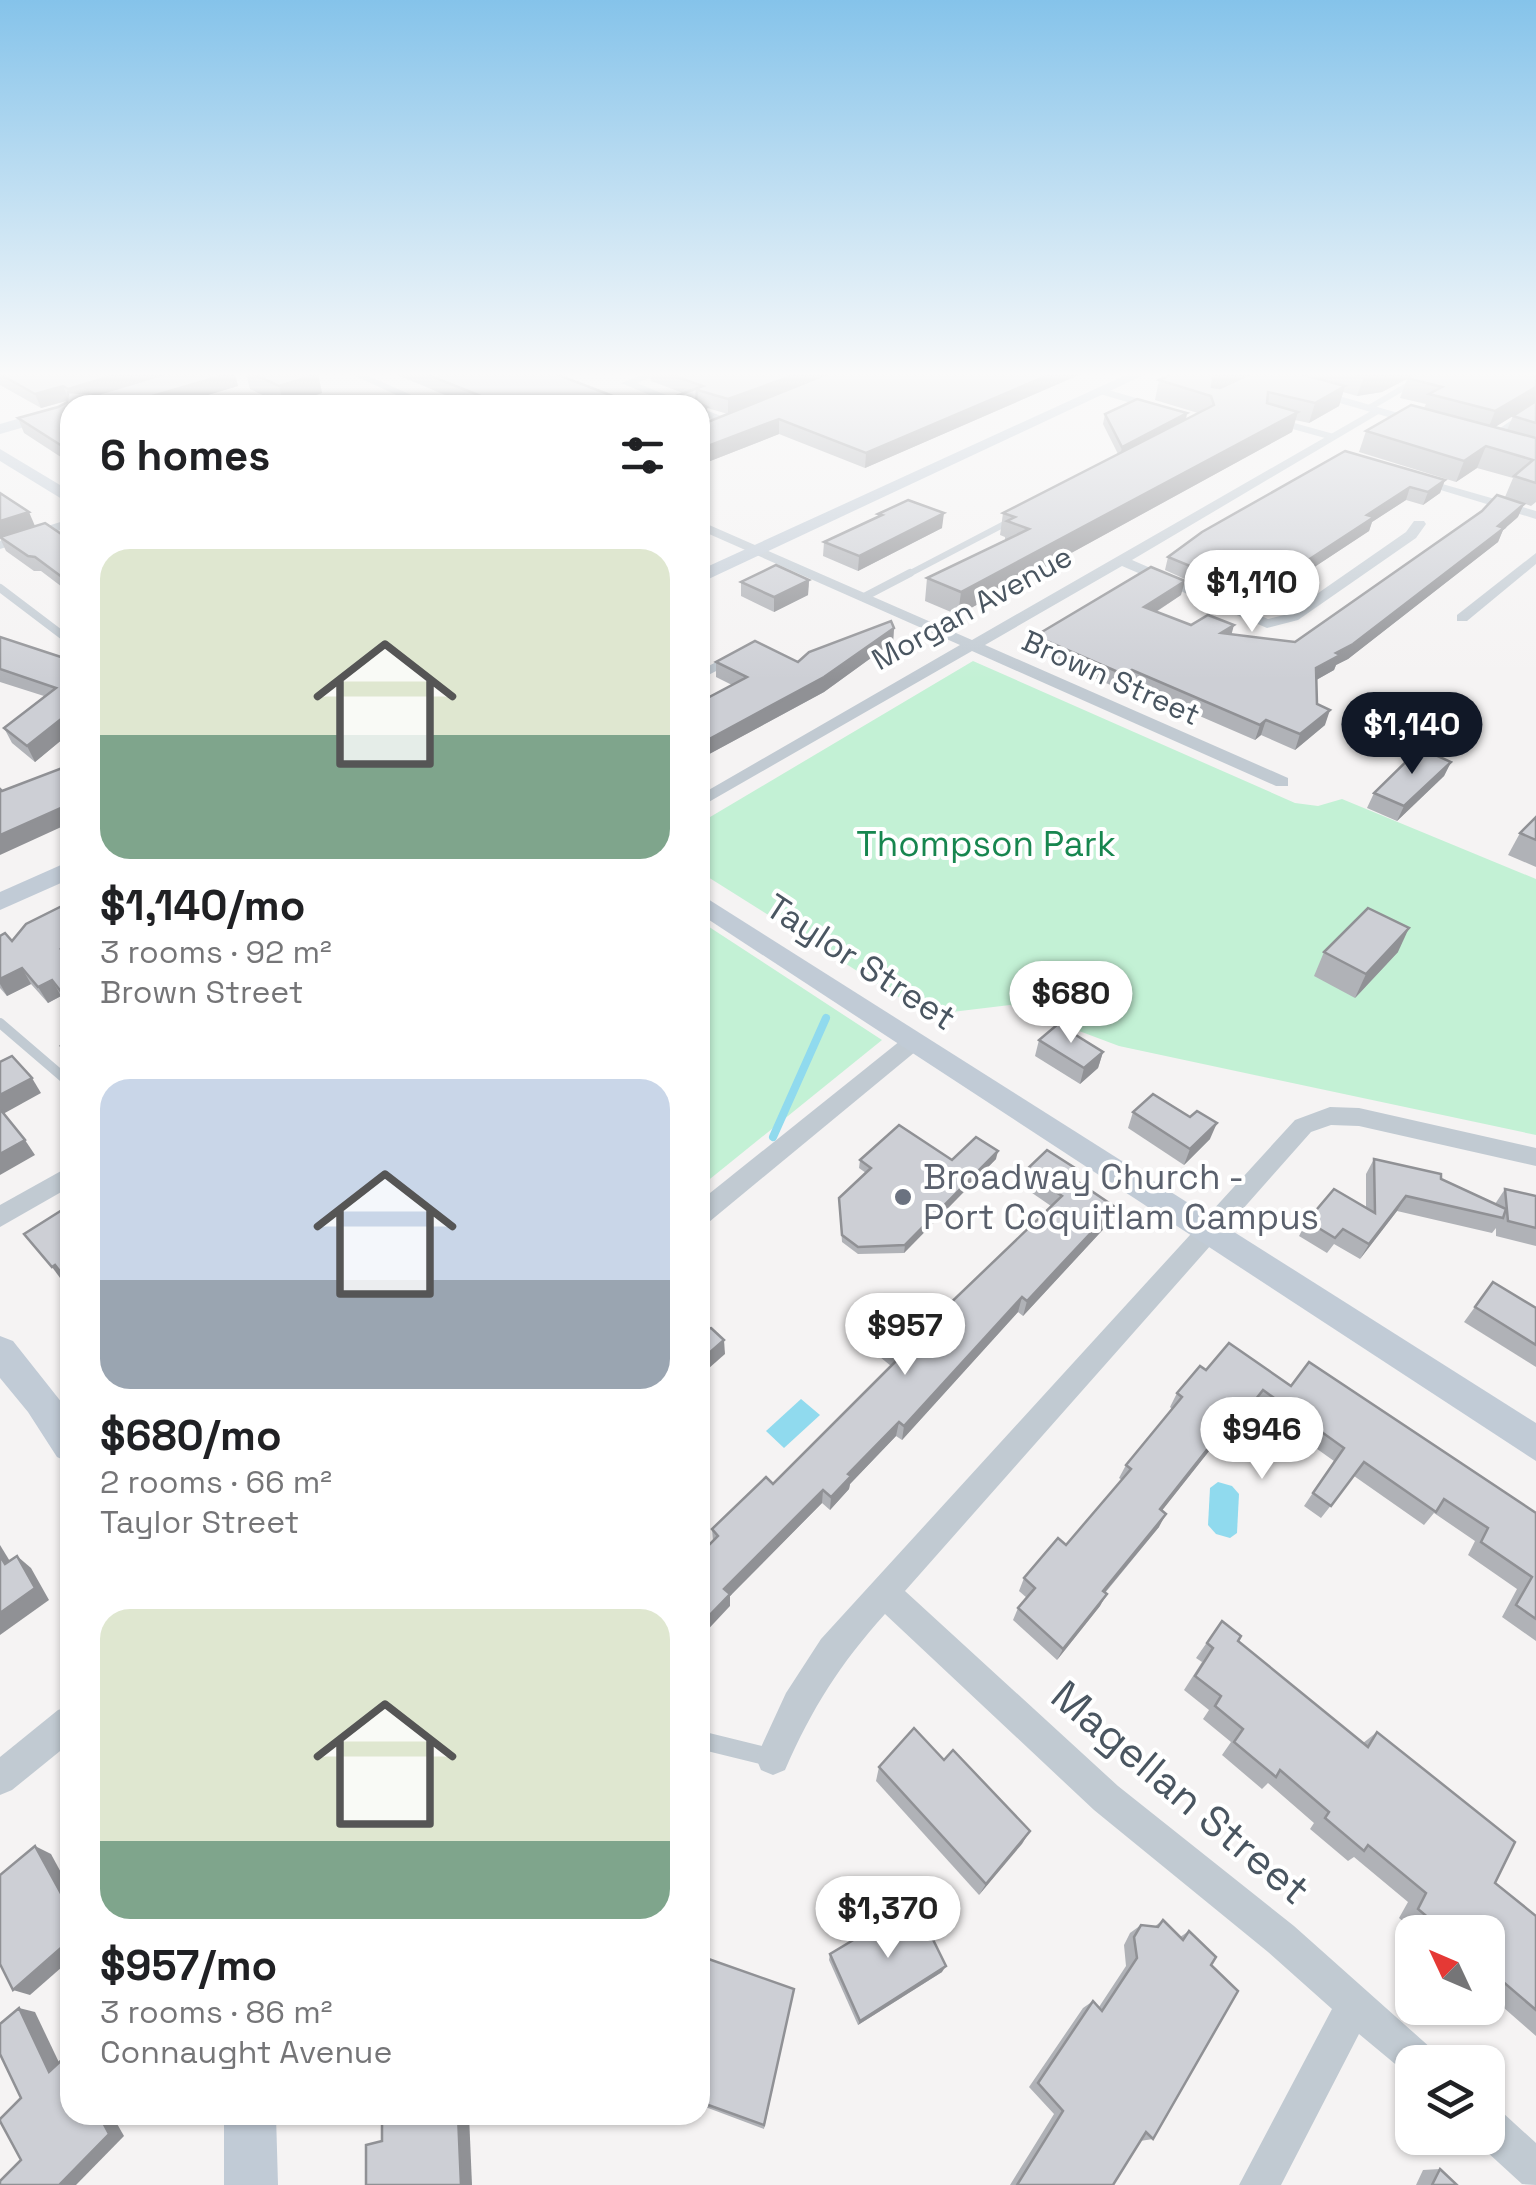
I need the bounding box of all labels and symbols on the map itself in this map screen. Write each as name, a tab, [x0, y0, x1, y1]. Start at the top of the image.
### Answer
street label: Morgan Avenue	[865, 536, 1079, 679]
pin: $1,110	[1171, 550, 1333, 635]
street label: Brown Street	[1016, 621, 1206, 734]
pin: $1,140	[1331, 692, 1493, 777]
park label: Thompson Park	[856, 822, 1116, 866]
street label: Taylor Street	[758, 884, 964, 1040]
pin: $680	[1012, 961, 1130, 1046]
place label: Broadway Church - Port Coquitlam Campus	[923, 1155, 1319, 1239]
marker: Broadway Church - Port Coquitlam Campus	[892, 1186, 914, 1208]
pin: $957	[846, 1293, 964, 1378]
pin: $946	[1203, 1397, 1321, 1482]
street label: Magellan Street	[1041, 1669, 1321, 1916]
pin: $1,370	[807, 1876, 969, 1961]
north arrow	[1395, 1915, 1505, 2025]

